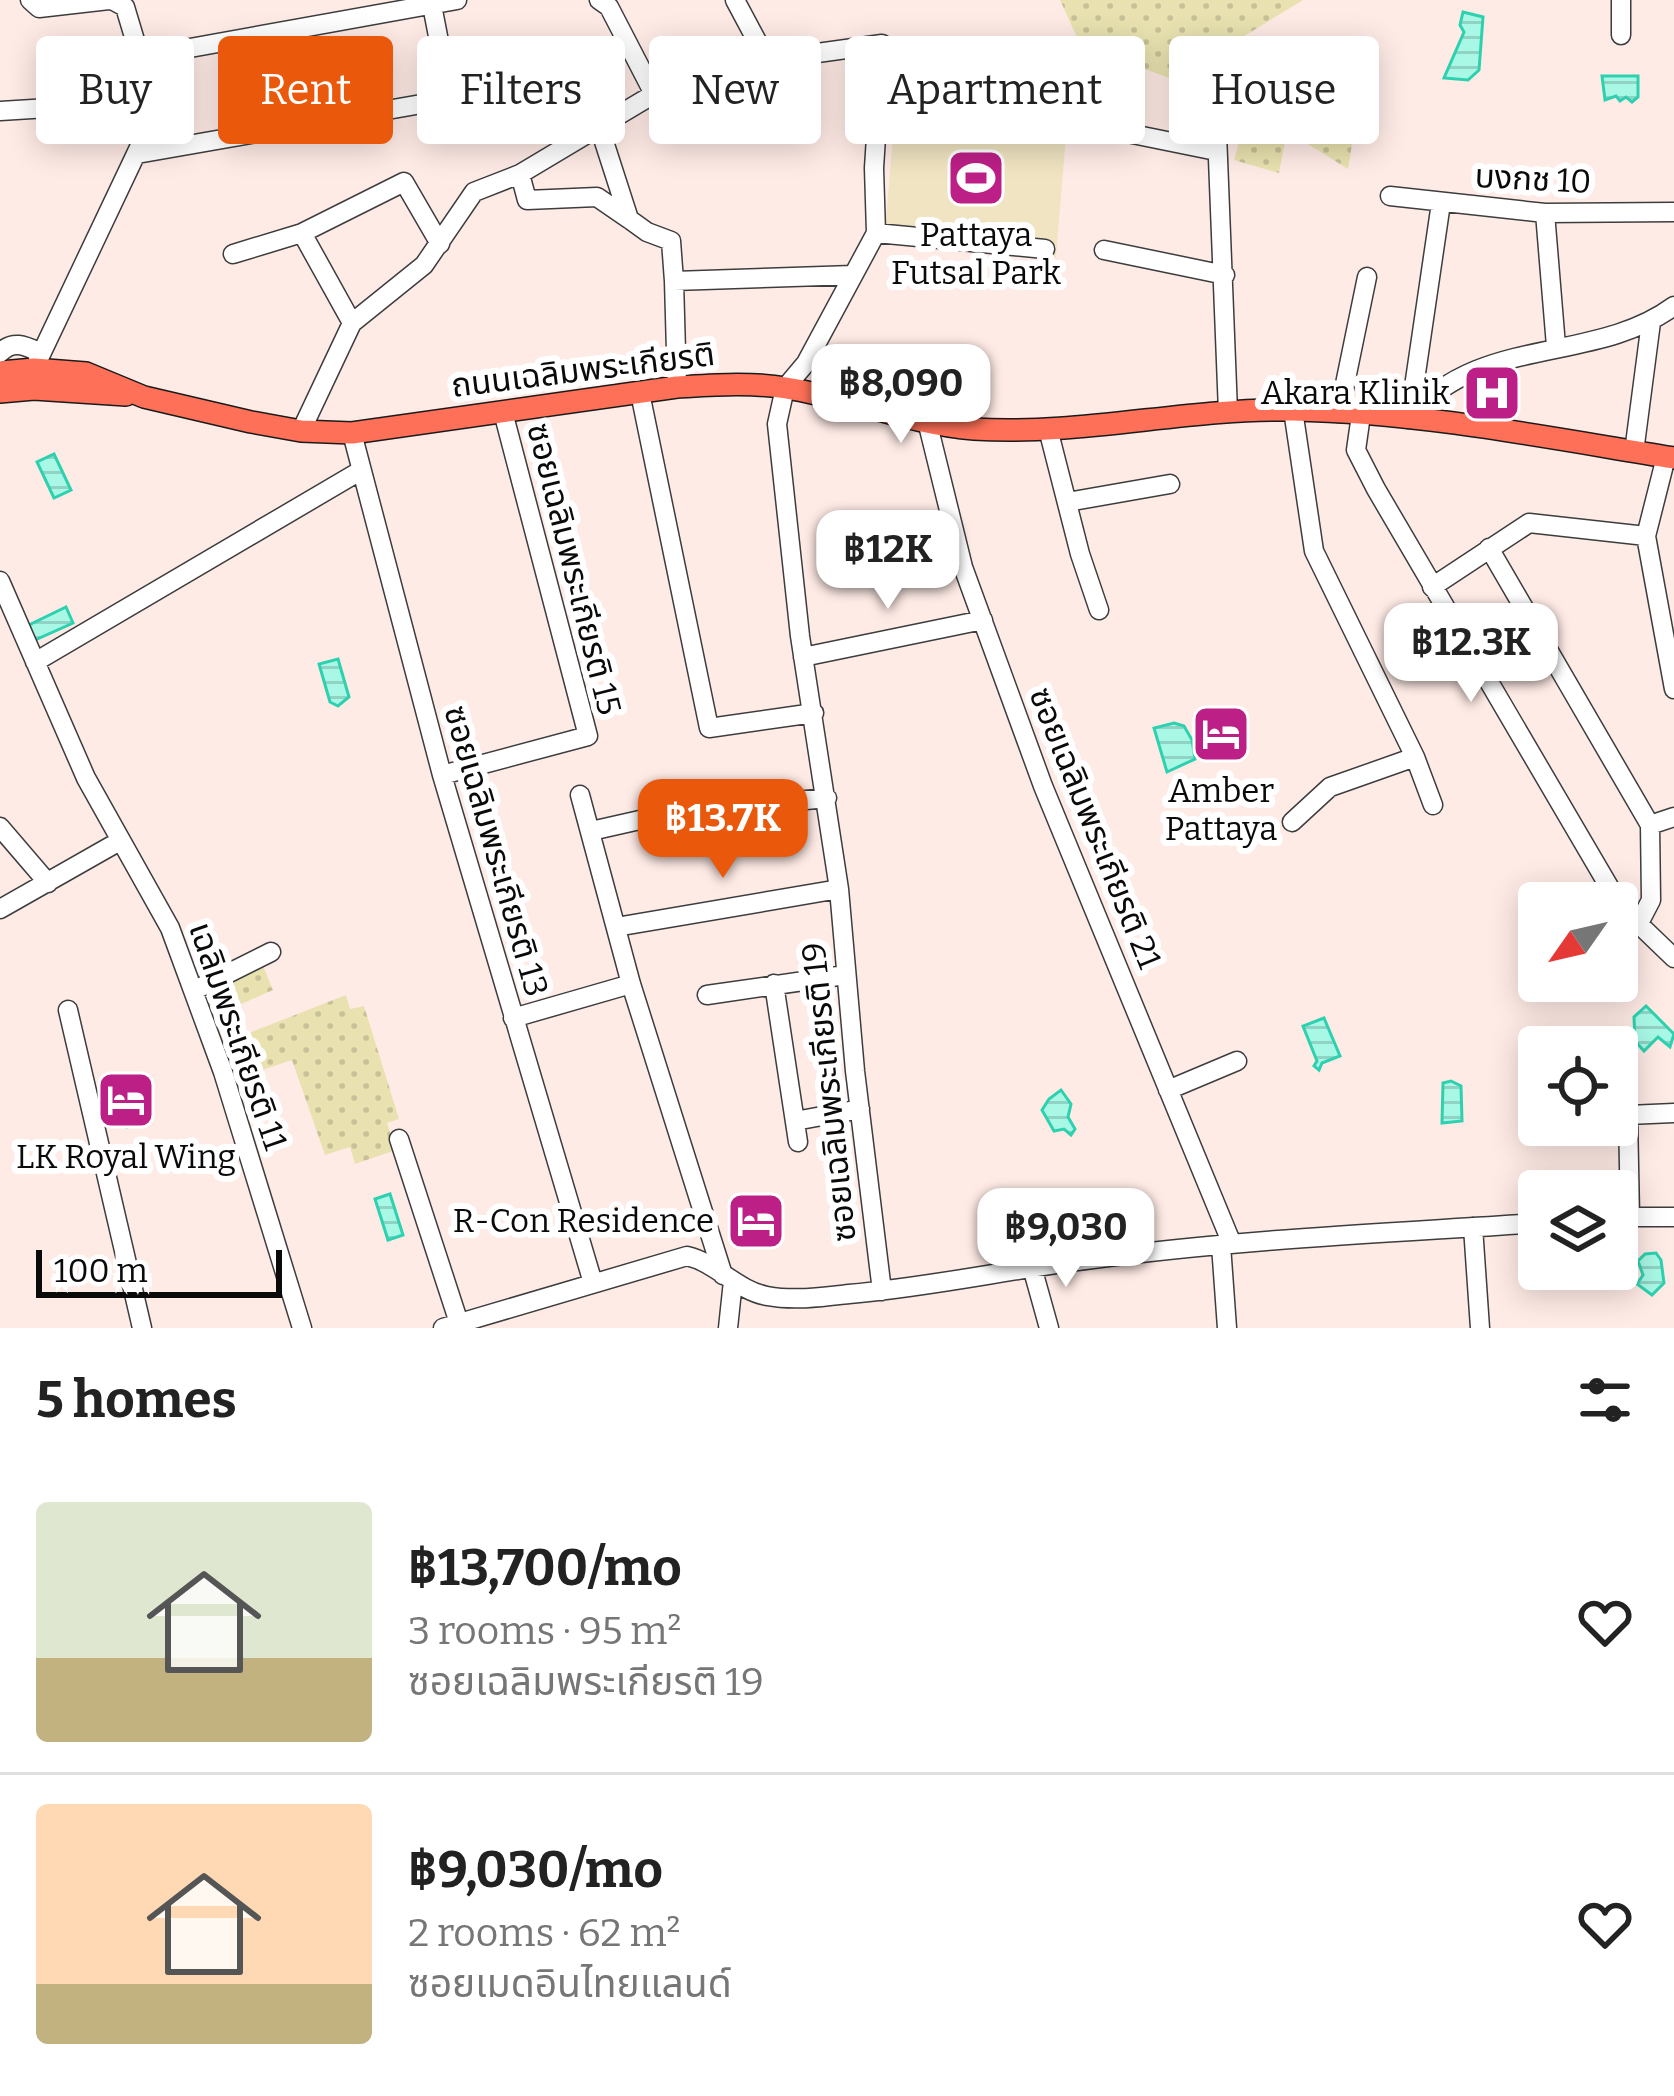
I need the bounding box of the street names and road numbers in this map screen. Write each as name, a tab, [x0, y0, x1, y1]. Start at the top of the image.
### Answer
street label: บงกช 10	[1474, 156, 1592, 202]
street label: ถนนเฉลิมพระเกียรติ	[449, 334, 717, 406]
street label: ซอยเฉลิมพระเกียรติ 15	[518, 419, 630, 719]
street label: ซอยเฉลิมพระเกียรติ 21	[1020, 682, 1170, 974]
street label: ซอยเฉลิมพระเกียรติ 13	[435, 701, 557, 1001]
street label: เฉลิมพระเกียรติ 11	[180, 917, 296, 1155]
street label: ซอยเฉลิมพระเกียรติ 19	[793, 940, 865, 1244]

